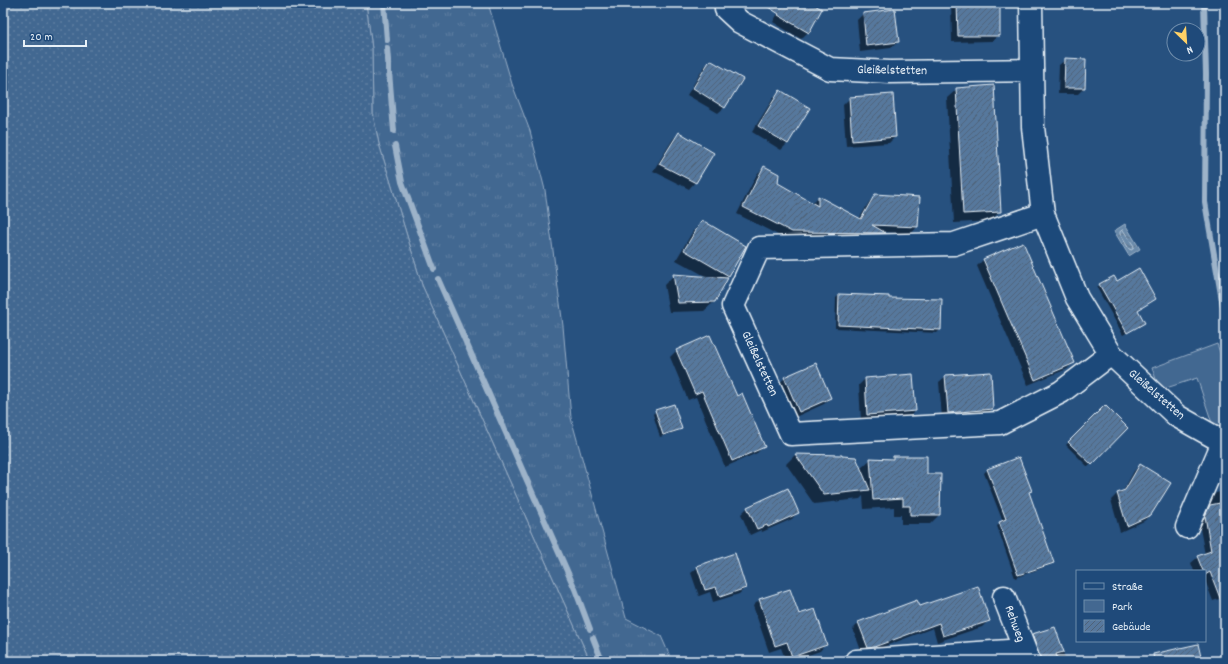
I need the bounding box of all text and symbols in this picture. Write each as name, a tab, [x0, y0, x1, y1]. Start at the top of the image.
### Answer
scale bar	[24, 22, 86, 48]
north arrow	[1166, 22, 1206, 62]
text: 20 m	[30, 29, 53, 46]
text: N	[1183, 41, 1195, 58]
street label: Gleißelstetten	[857, 61, 927, 81]
street label: Gleißelstetten	[736, 328, 782, 400]
street label: Gleißelstetten	[1123, 365, 1189, 425]
legend	[1076, 570, 1206, 642]
text: Straße	[1112, 579, 1143, 596]
text: Park	[1112, 599, 1133, 616]
street label: Rehweg	[999, 603, 1029, 645]
text: Gebäude	[1112, 619, 1151, 636]

